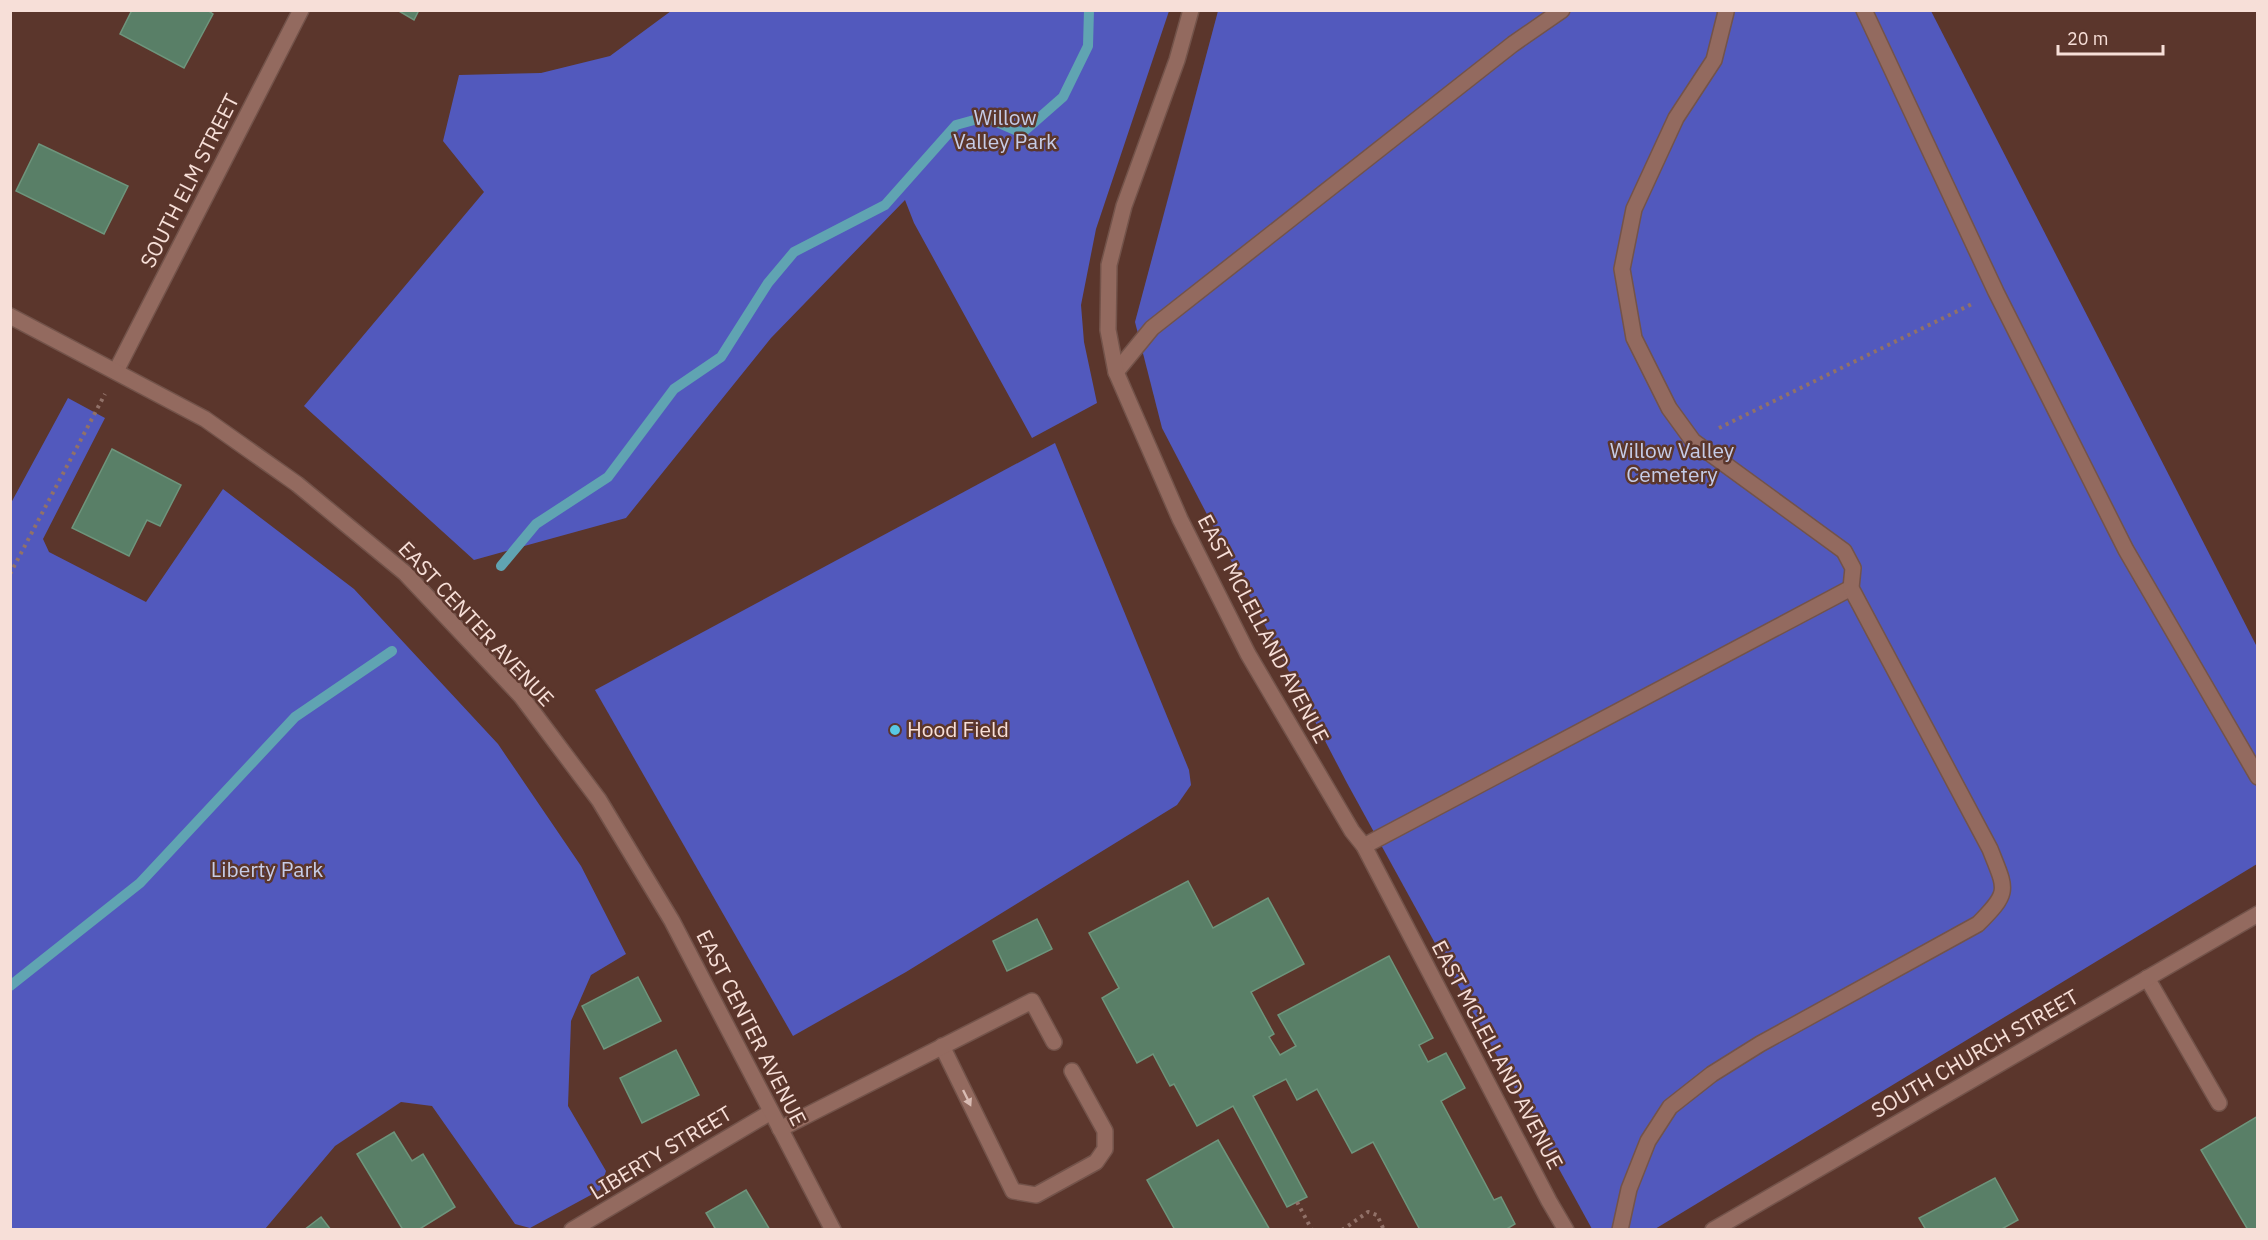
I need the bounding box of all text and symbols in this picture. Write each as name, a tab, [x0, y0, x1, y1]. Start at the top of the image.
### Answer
scale bar	[2058, 18, 2163, 56]
text: 20 m	[2067, 27, 2109, 50]
street label: SOUTH ELM STREET	[133, 89, 245, 272]
park label: Willow Valley Park	[953, 103, 1057, 155]
park label: Willow Valley Cemetery	[1610, 436, 1735, 488]
street label: EAST MCLELLAND AVENUE	[1192, 509, 1336, 748]
street label: EAST CENTER AVENUE	[393, 535, 561, 712]
place label: Hood Field	[907, 715, 1009, 743]
marker: Hood Field	[888, 723, 902, 737]
park label: Liberty Park	[211, 855, 323, 883]
street label: EAST CENTER AVENUE	[690, 925, 813, 1130]
street label: EAST MCLELLAND AVENUE	[1426, 935, 1570, 1174]
street label: SOUTH CHURCH STREET	[1866, 982, 2083, 1124]
one-way arrow	[963, 1090, 972, 1107]
street label: LIBERTY STREET	[584, 1099, 737, 1206]

